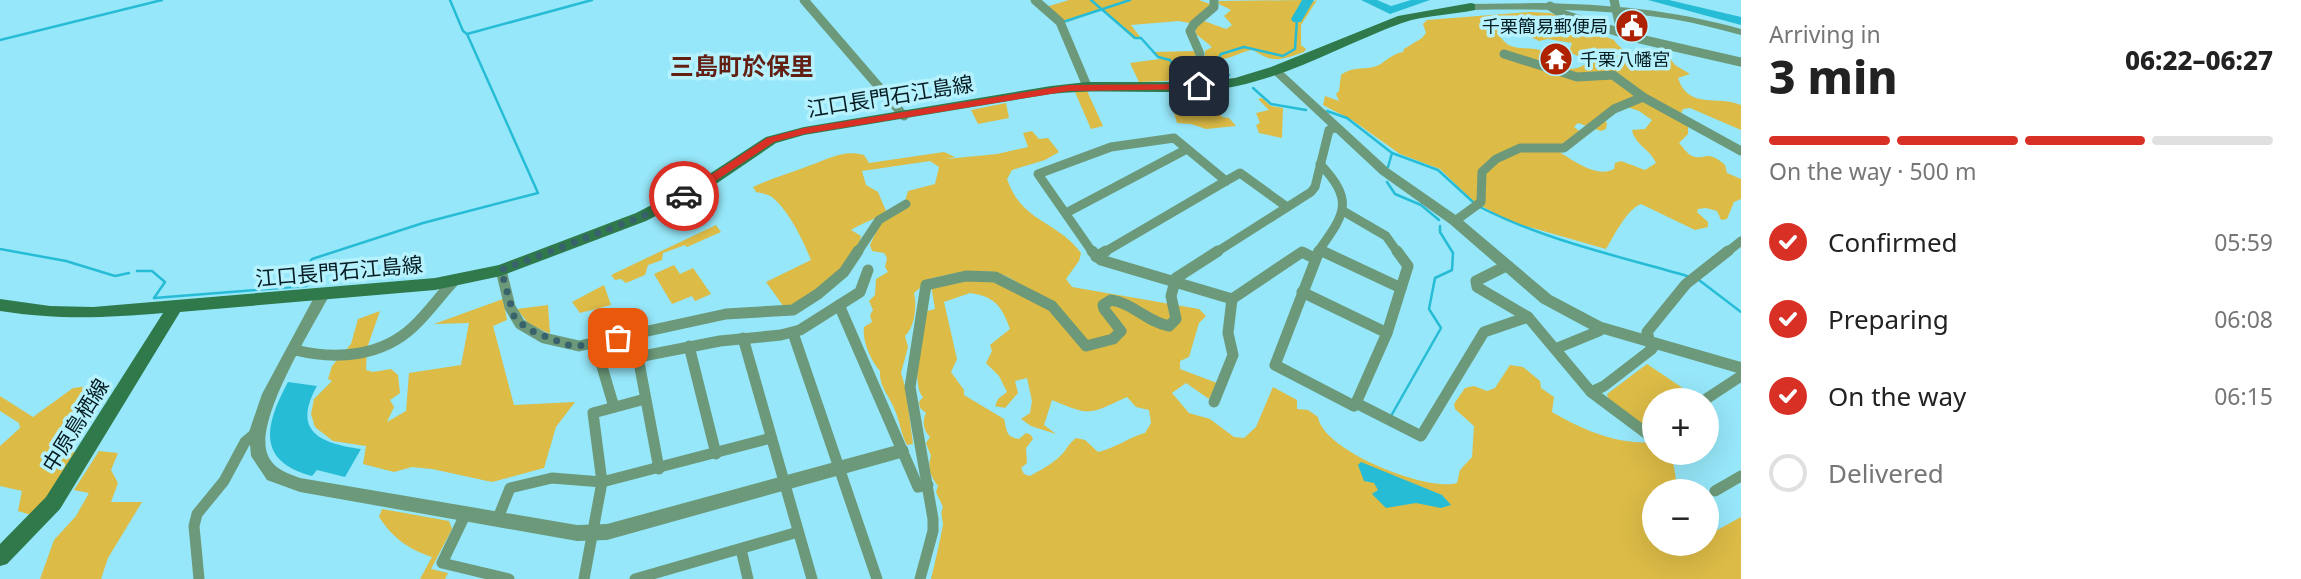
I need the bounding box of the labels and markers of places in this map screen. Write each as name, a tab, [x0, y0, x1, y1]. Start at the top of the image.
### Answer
public building icon: 千栗簡易郵便局	[1613, 7, 1651, 45]
place label: 千栗簡易郵便局	[1482, 14, 1608, 38]
temple icon: 千栗八幡宮	[1537, 40, 1575, 78]
place label: 千栗八幡宮	[1580, 47, 1670, 71]
pin	[1169, 56, 1229, 116]
pin	[588, 308, 648, 368]

